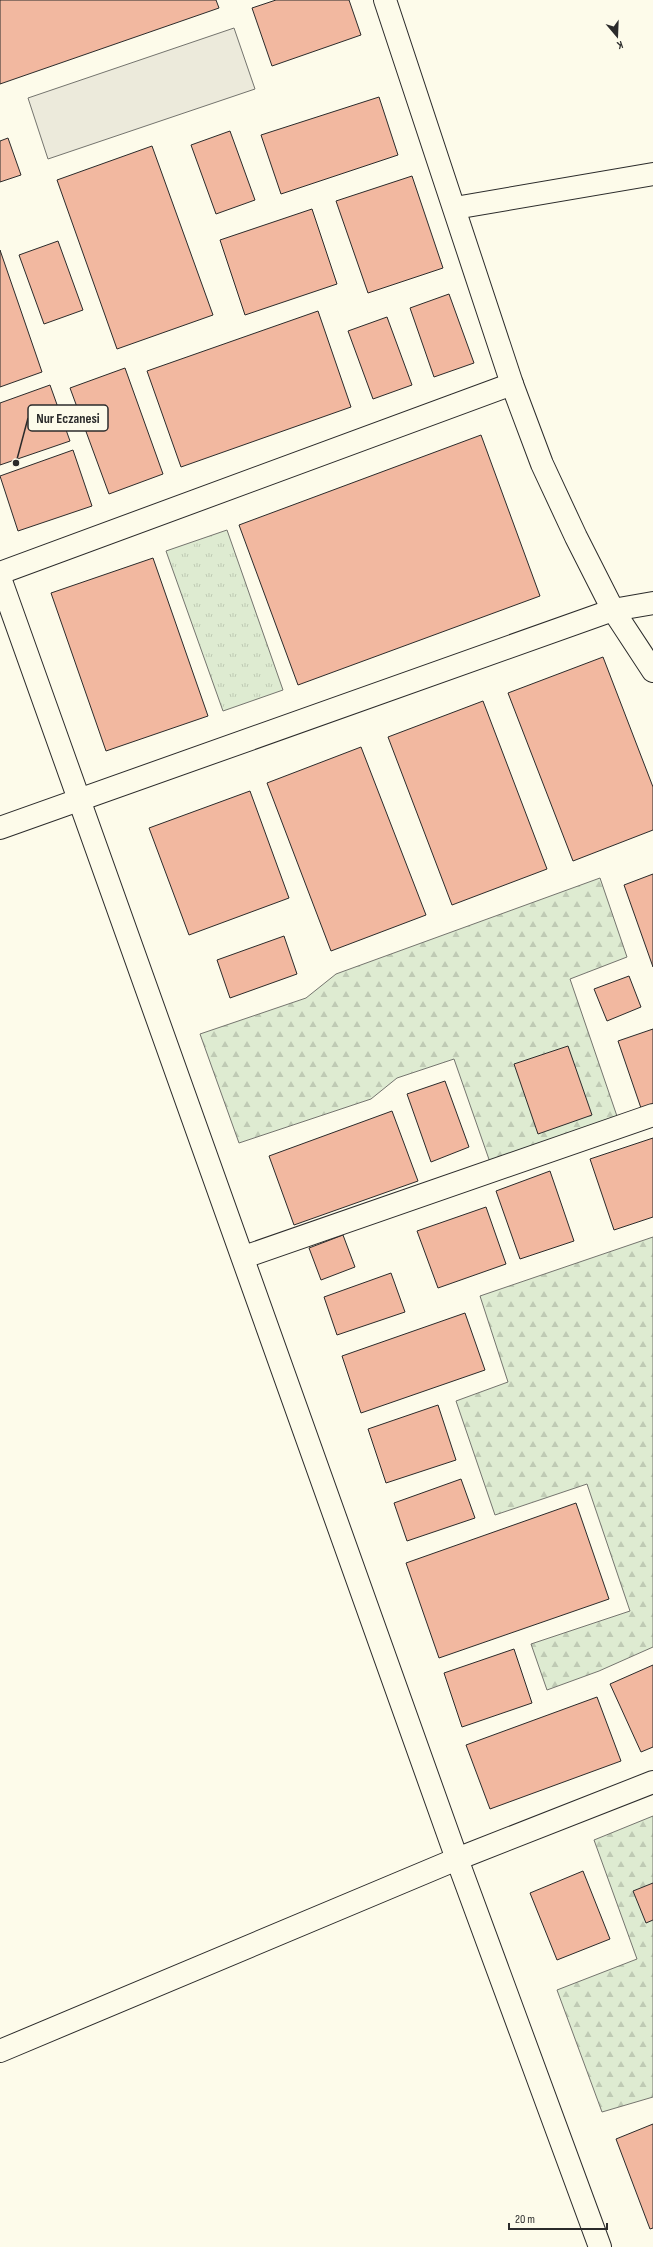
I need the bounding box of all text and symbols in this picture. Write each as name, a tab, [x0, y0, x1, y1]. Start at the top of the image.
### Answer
north arrow	[597, 16, 637, 56]
text: K	[615, 38, 625, 52]
callout: Nur Eczanesi	[28, 405, 108, 431]
text: Nur Eczanesi	[36, 410, 100, 427]
scale bar	[509, 2205, 607, 2231]
text: 20 m	[515, 2212, 535, 2227]

